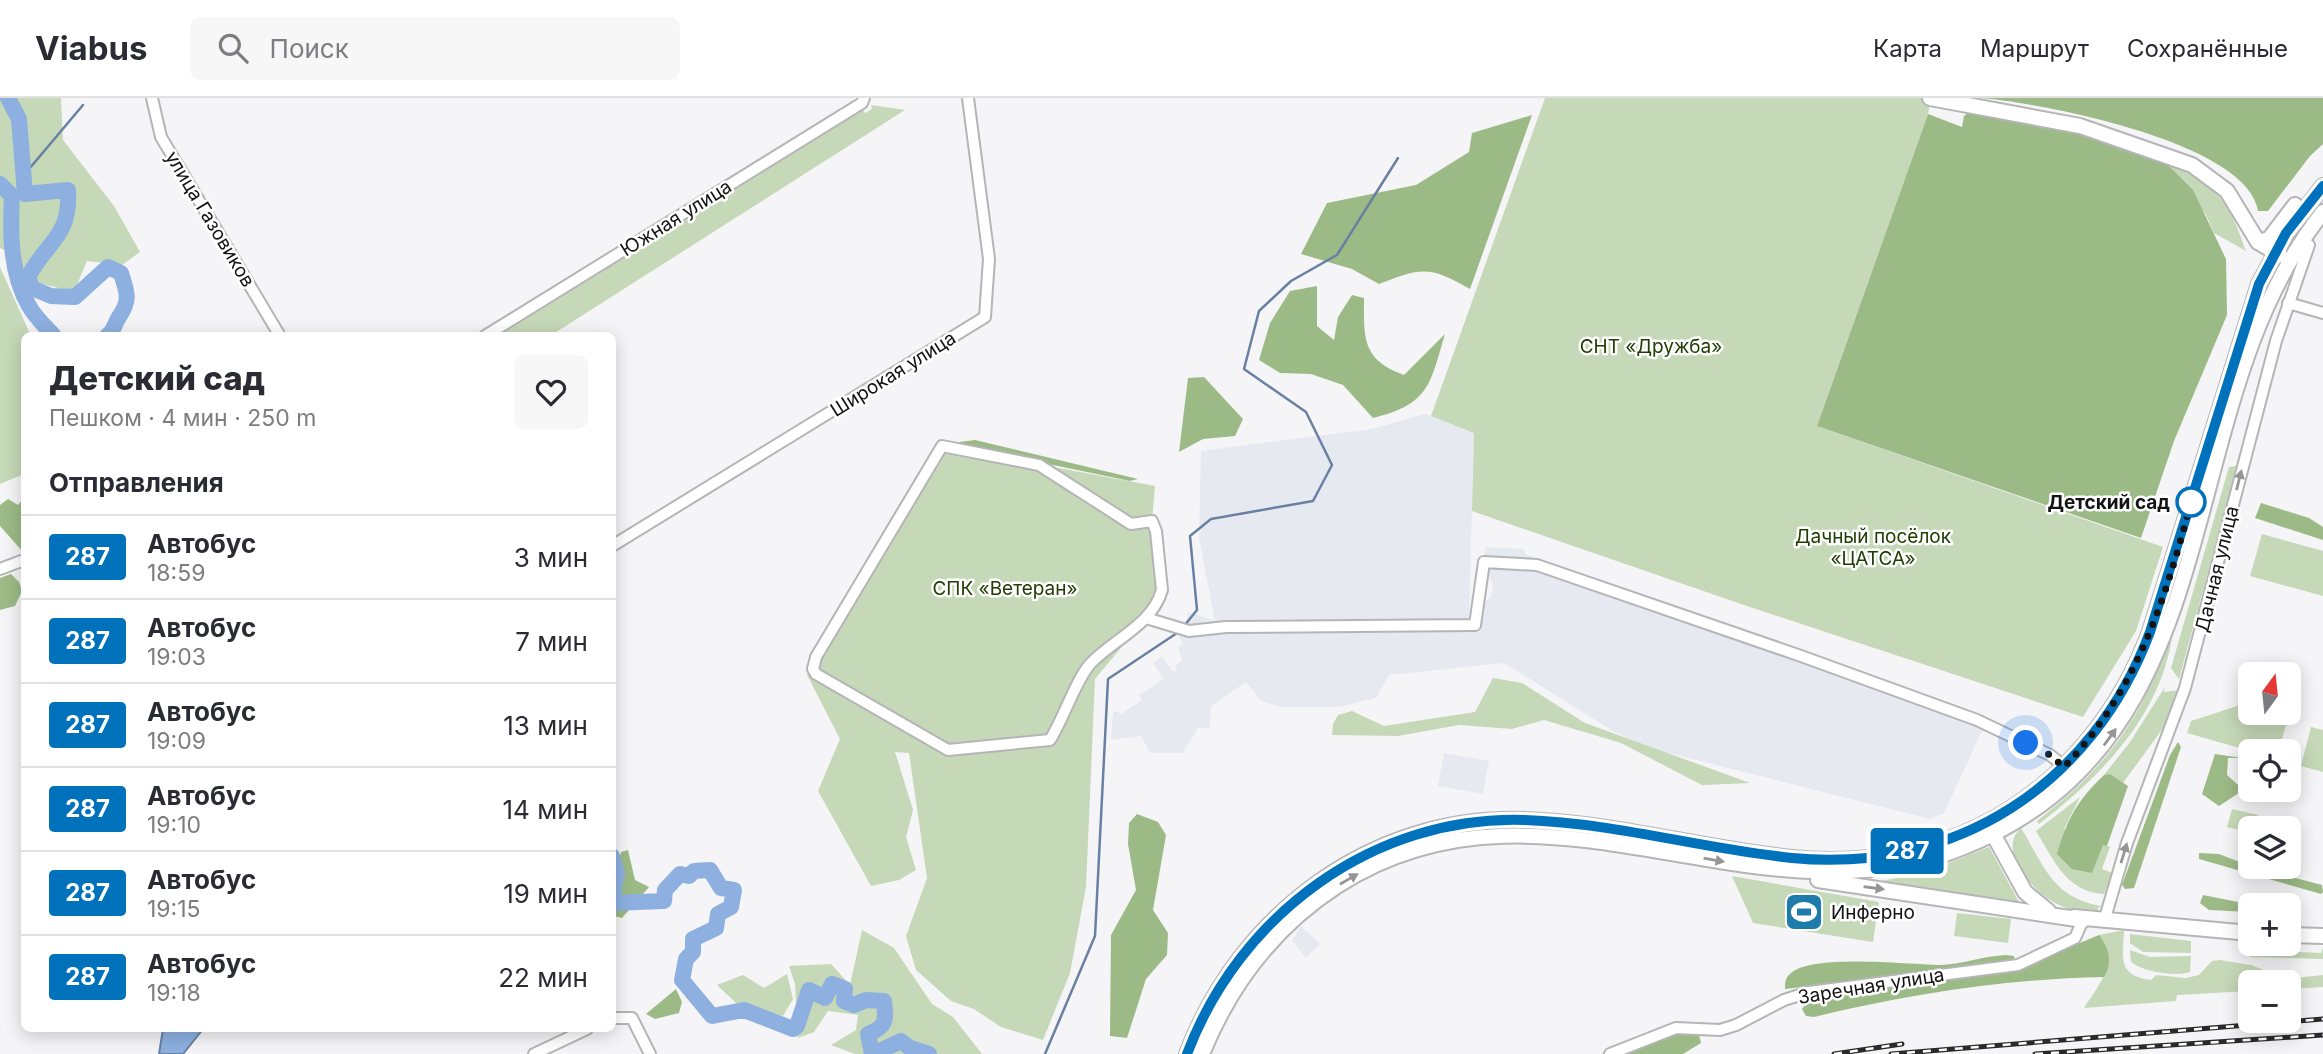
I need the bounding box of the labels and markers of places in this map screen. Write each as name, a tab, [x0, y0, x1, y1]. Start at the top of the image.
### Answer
marker: Детский сад	[2176, 487, 2206, 517]
place label: Детский сад	[2047, 491, 2170, 514]
sports icon: Инферно	[1783, 891, 1825, 933]
place label: Инферно	[1831, 901, 1915, 924]

